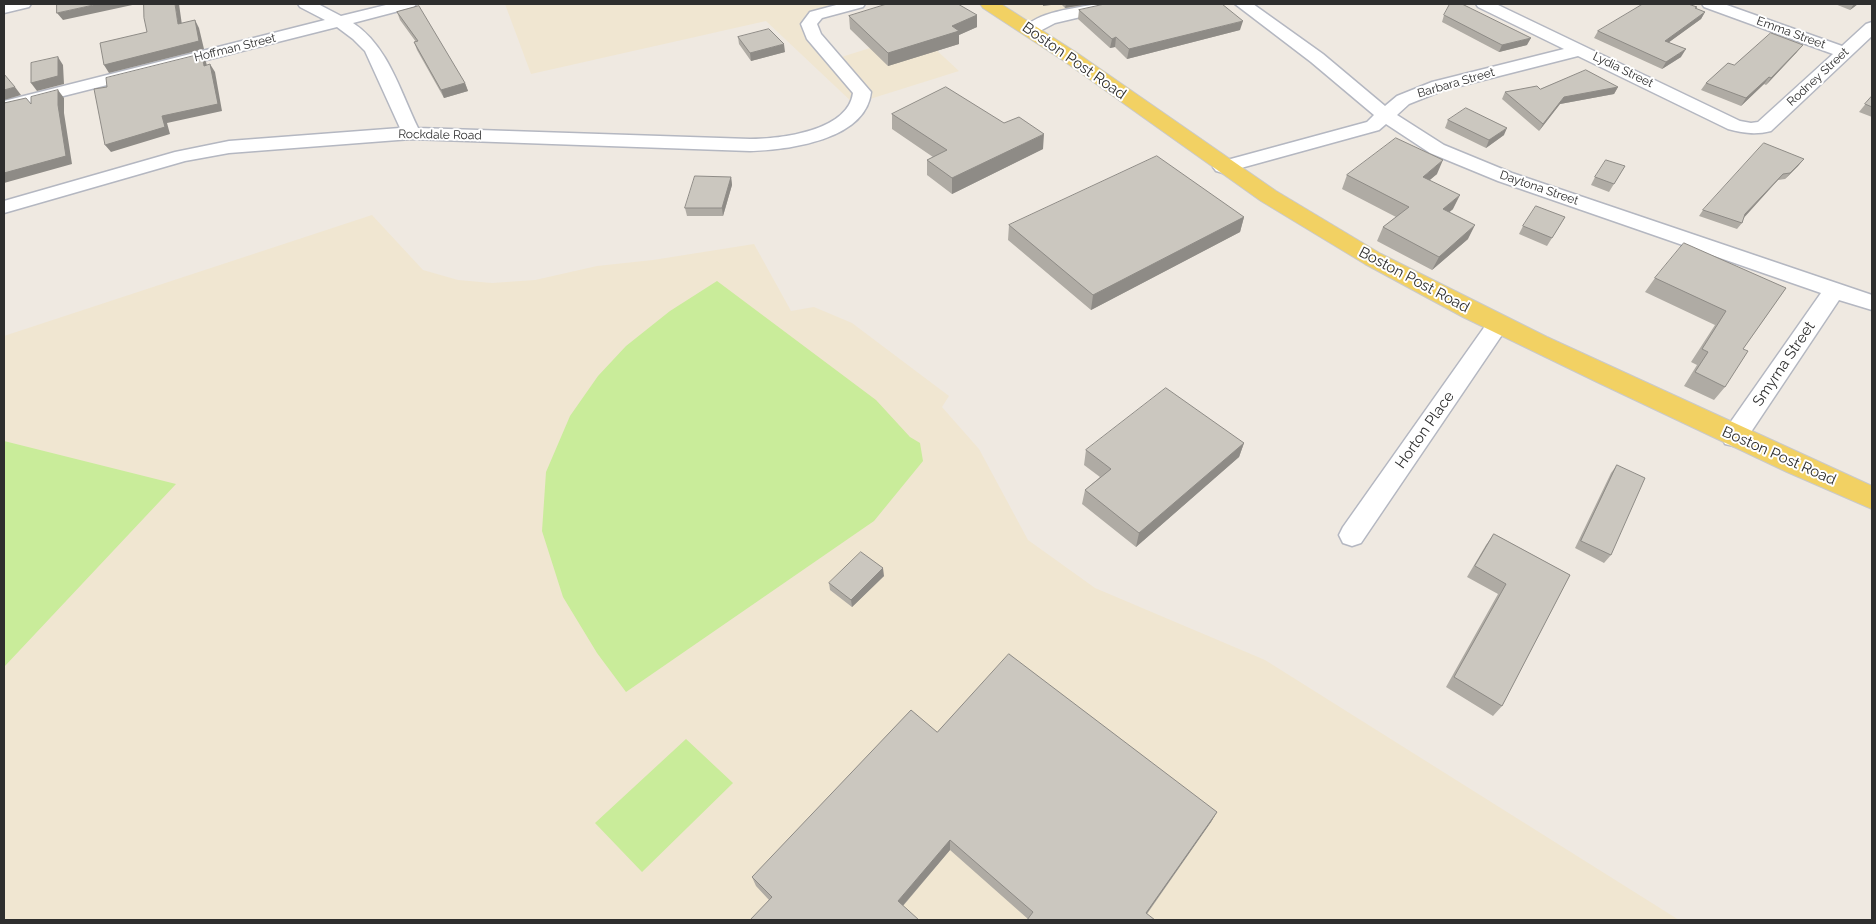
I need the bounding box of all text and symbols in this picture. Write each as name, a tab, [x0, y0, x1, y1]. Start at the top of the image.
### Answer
street label: Emma Street	[1755, 14, 1827, 52]
street label: Boston Post Road	[1019, 18, 1129, 104]
street label: Hoffman Street	[193, 31, 277, 65]
street label: Rodney Street	[1784, 45, 1852, 109]
street label: Lydia Street	[1591, 49, 1655, 91]
street label: Barbara Street	[1416, 65, 1496, 101]
street label: Rockdale Road	[398, 127, 482, 143]
street label: Daytona Street	[1498, 168, 1580, 208]
street label: Boston Post Road	[1356, 243, 1472, 317]
street label: Smyrna Street	[1749, 318, 1819, 410]
street label: Horton Place	[1392, 388, 1458, 472]
street label: Boston Post Road	[1719, 423, 1839, 489]

